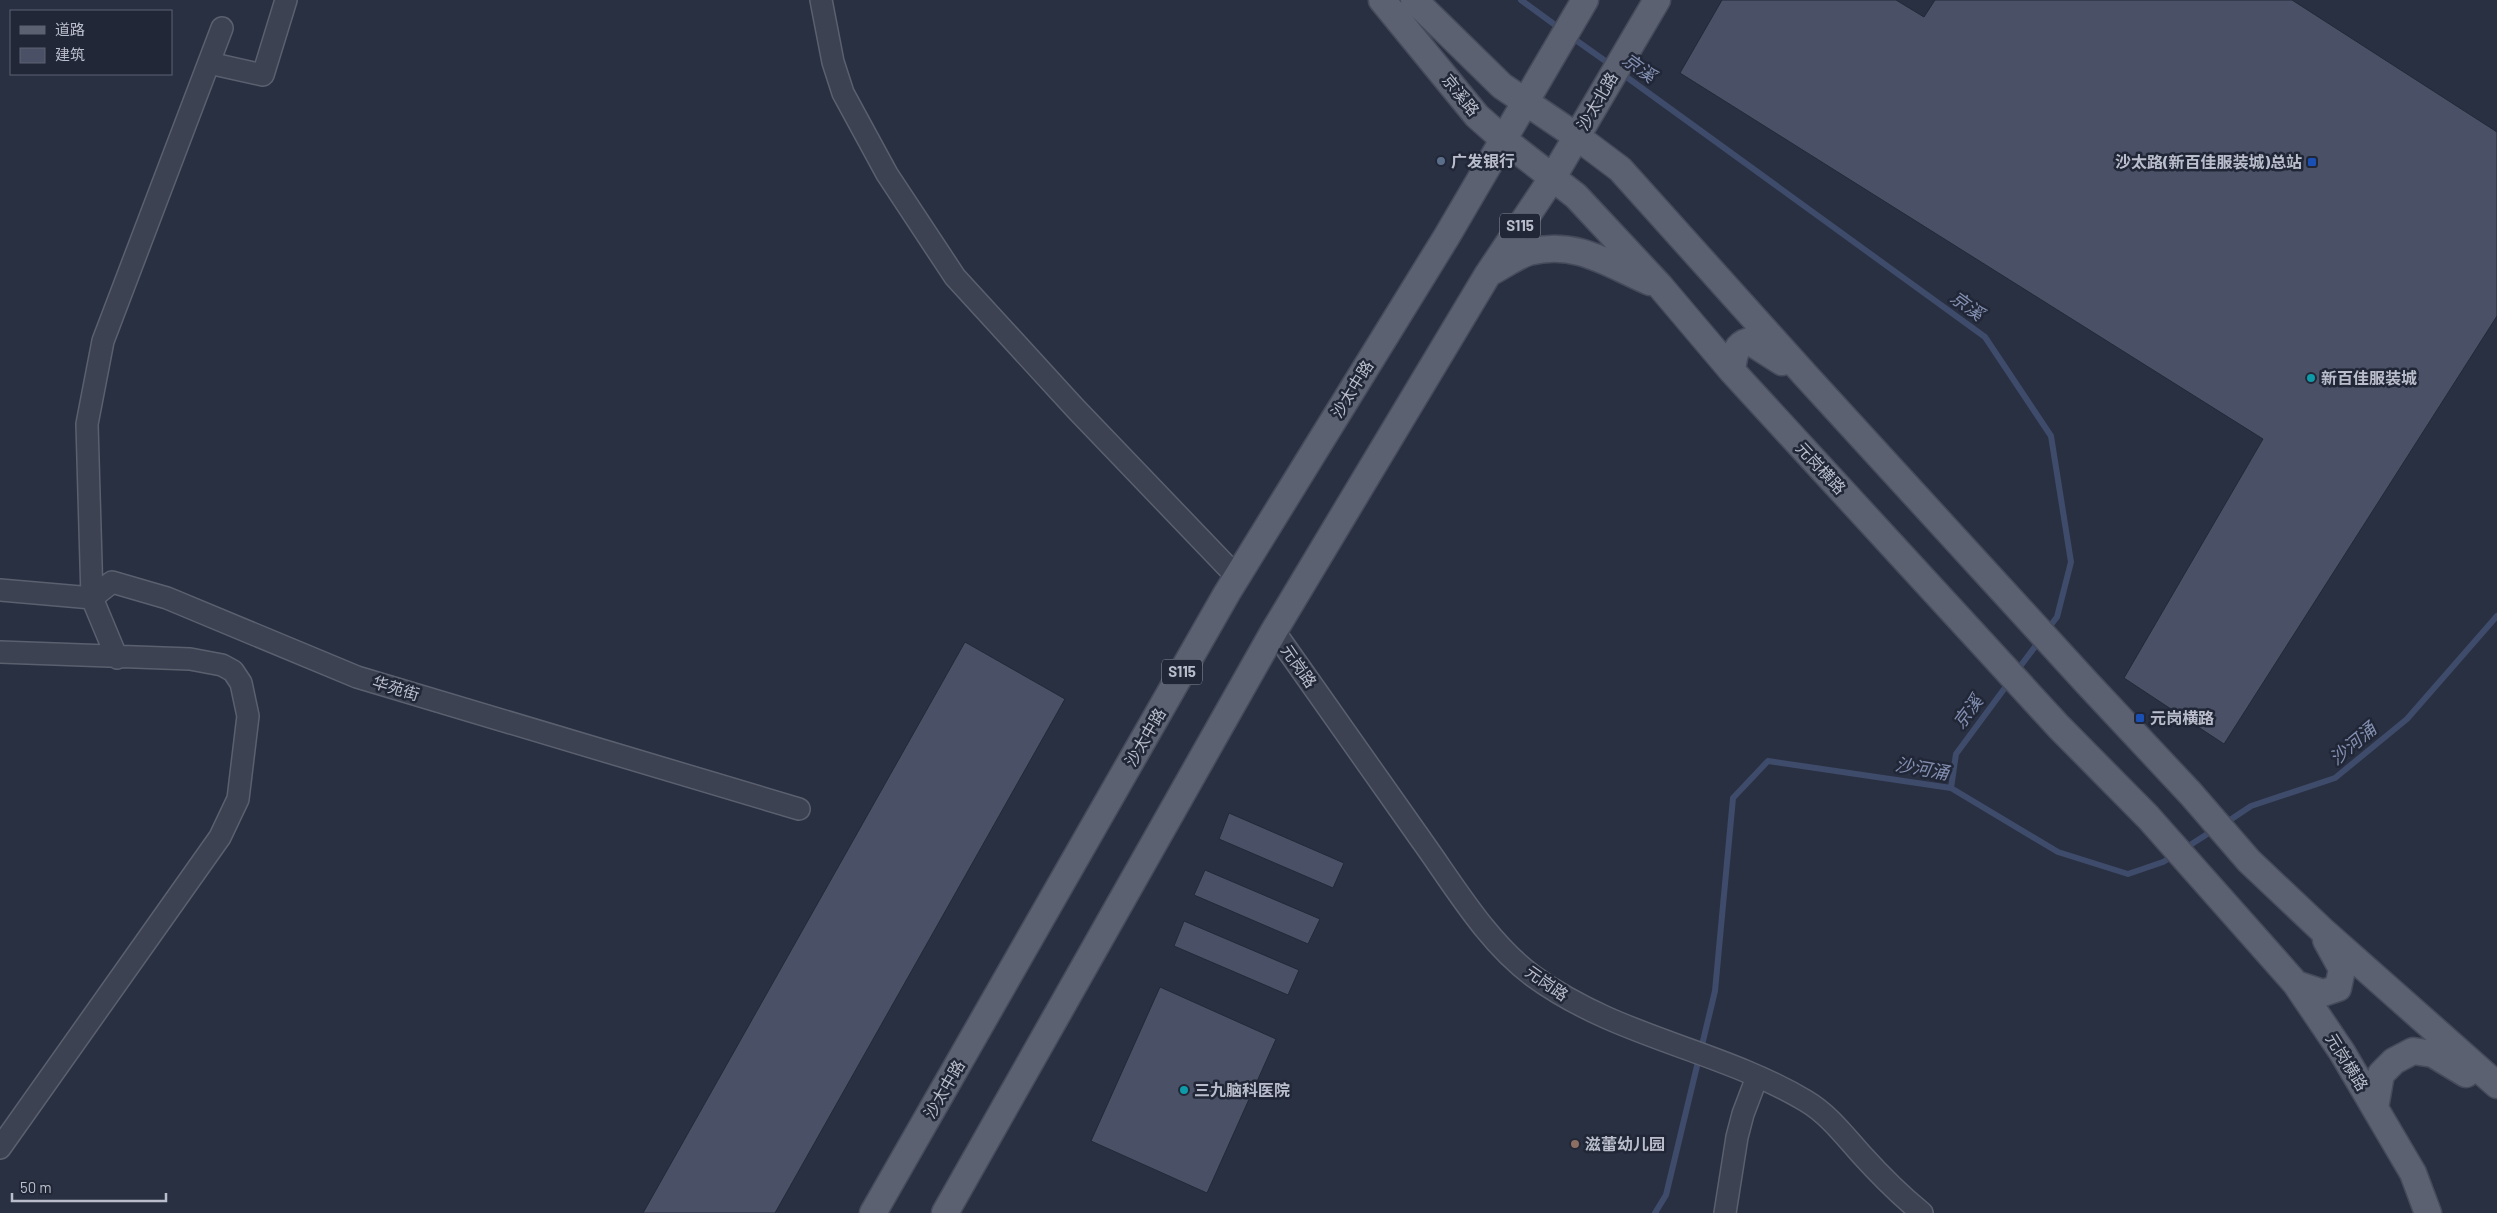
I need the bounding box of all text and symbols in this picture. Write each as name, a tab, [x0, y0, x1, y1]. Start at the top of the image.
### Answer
legend	[10, 10, 172, 75]
text: 道路	[55, 20, 85, 38]
text: 建筑	[55, 45, 85, 63]
water label: 京溪	[1619, 48, 1662, 88]
street label: 沙太北路	[1572, 68, 1621, 133]
street label: 京溪路	[1439, 70, 1484, 119]
place label: 广发银行	[1451, 151, 1515, 170]
place label: 沙太路(新百佳服装城)总站	[2115, 152, 2302, 171]
marker: 广发银行	[1435, 155, 1447, 167]
marker: 沙太路(新百佳服装城)总站	[2306, 156, 2318, 168]
road number: S115	[1500, 214, 1540, 238]
water label: 京溪	[1947, 286, 1990, 326]
street label: 沙太中路	[1327, 357, 1377, 421]
place label: 新百佳服装城	[2321, 368, 2417, 387]
marker: 新百佳服装城	[2305, 372, 2317, 384]
street label: 元岗横路	[1793, 438, 1850, 498]
street label: 元岗路	[1278, 641, 1321, 691]
road number: S115	[1162, 660, 1202, 684]
street label: 华苑街	[370, 671, 422, 704]
water label: 京溪	[1948, 689, 1988, 732]
street label: 沙太中路	[1120, 704, 1169, 769]
place label: 元岗横路	[2150, 708, 2214, 727]
marker: 元岗横路	[2134, 712, 2146, 724]
water label: 沙河涌	[2325, 716, 2382, 769]
water label: 沙河涌	[1894, 752, 1953, 784]
street label: 元岗路	[1522, 961, 1572, 1004]
street label: 元岗横路	[2322, 1030, 2372, 1094]
street label: 沙太中路	[919, 1056, 968, 1121]
place label: 三九脑科医院	[1194, 1080, 1290, 1099]
marker: 三九脑科医院	[1178, 1084, 1190, 1096]
place label: 滋蕾幼儿园	[1585, 1134, 1665, 1153]
marker: 滋蕾幼儿园	[1569, 1138, 1581, 1150]
scale bar	[12, 1170, 166, 1202]
text: 50 m	[20, 1178, 52, 1196]

